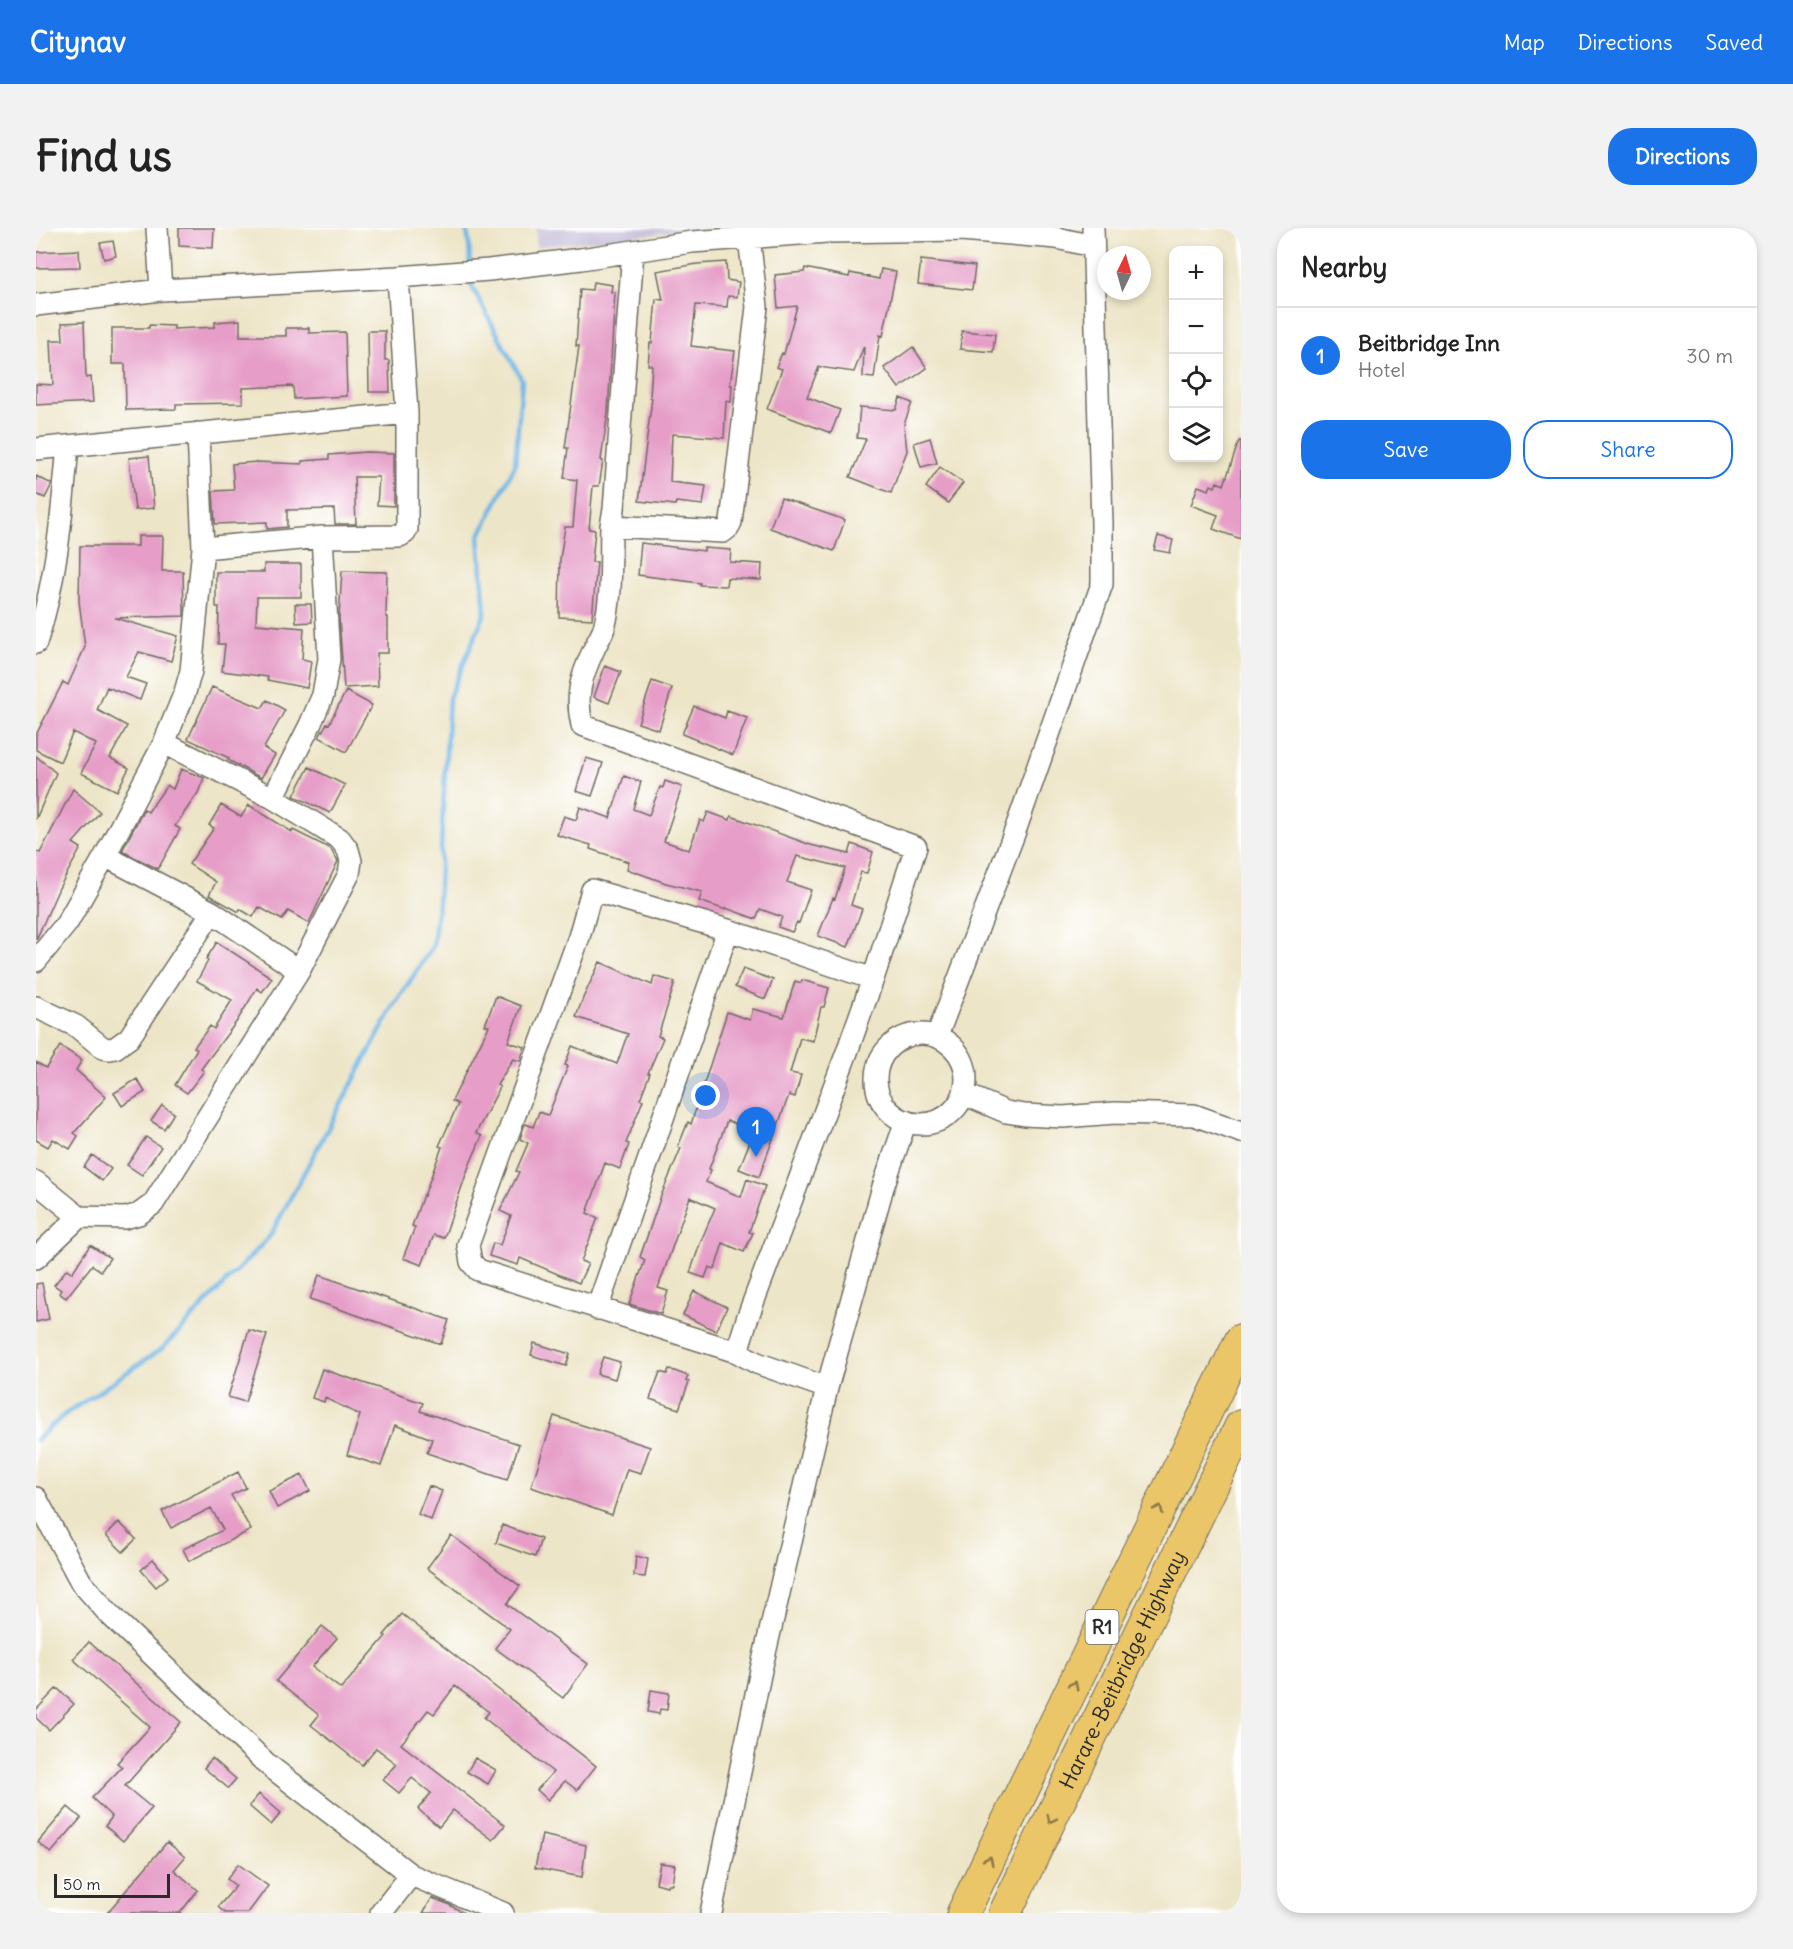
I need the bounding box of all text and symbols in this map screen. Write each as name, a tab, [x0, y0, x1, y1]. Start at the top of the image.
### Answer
text: Citynav	[30, 24, 126, 60]
text: Map	[1504, 29, 1545, 56]
text: Directions	[1578, 29, 1672, 56]
text: Saved	[1705, 29, 1763, 56]
button: Directions	[1608, 128, 1757, 185]
text: Find us	[36, 130, 172, 182]
north arrow	[1097, 246, 1151, 300]
map controls	[1169, 246, 1223, 462]
button: +	[1169, 246, 1223, 300]
text: Nearby	[1301, 251, 1387, 284]
button: −	[1169, 300, 1223, 354]
text: Beitbridge Inn	[1358, 329, 1500, 357]
text: 1	[1317, 343, 1324, 368]
text: 30 m	[1686, 343, 1733, 368]
button: locate	[1169, 354, 1223, 408]
text: Hotel	[1358, 357, 1405, 382]
button: layers	[1169, 408, 1223, 462]
button: Save	[1301, 420, 1511, 479]
button: Share	[1523, 420, 1733, 479]
your location	[691, 1081, 720, 1110]
pin: 1	[736, 1108, 776, 1157]
one-way arrow	[1152, 1505, 1163, 1516]
street label: Harare-Beitbridge Highway	[1053, 1546, 1192, 1793]
road number: R1	[1086, 1610, 1118, 1644]
one-way arrow	[1066, 1680, 1078, 1691]
one-way arrow	[1046, 1813, 1058, 1824]
one-way arrow	[981, 1856, 993, 1867]
scale bar	[54, 1871, 170, 1898]
text: 50 m	[63, 1874, 101, 1894]

